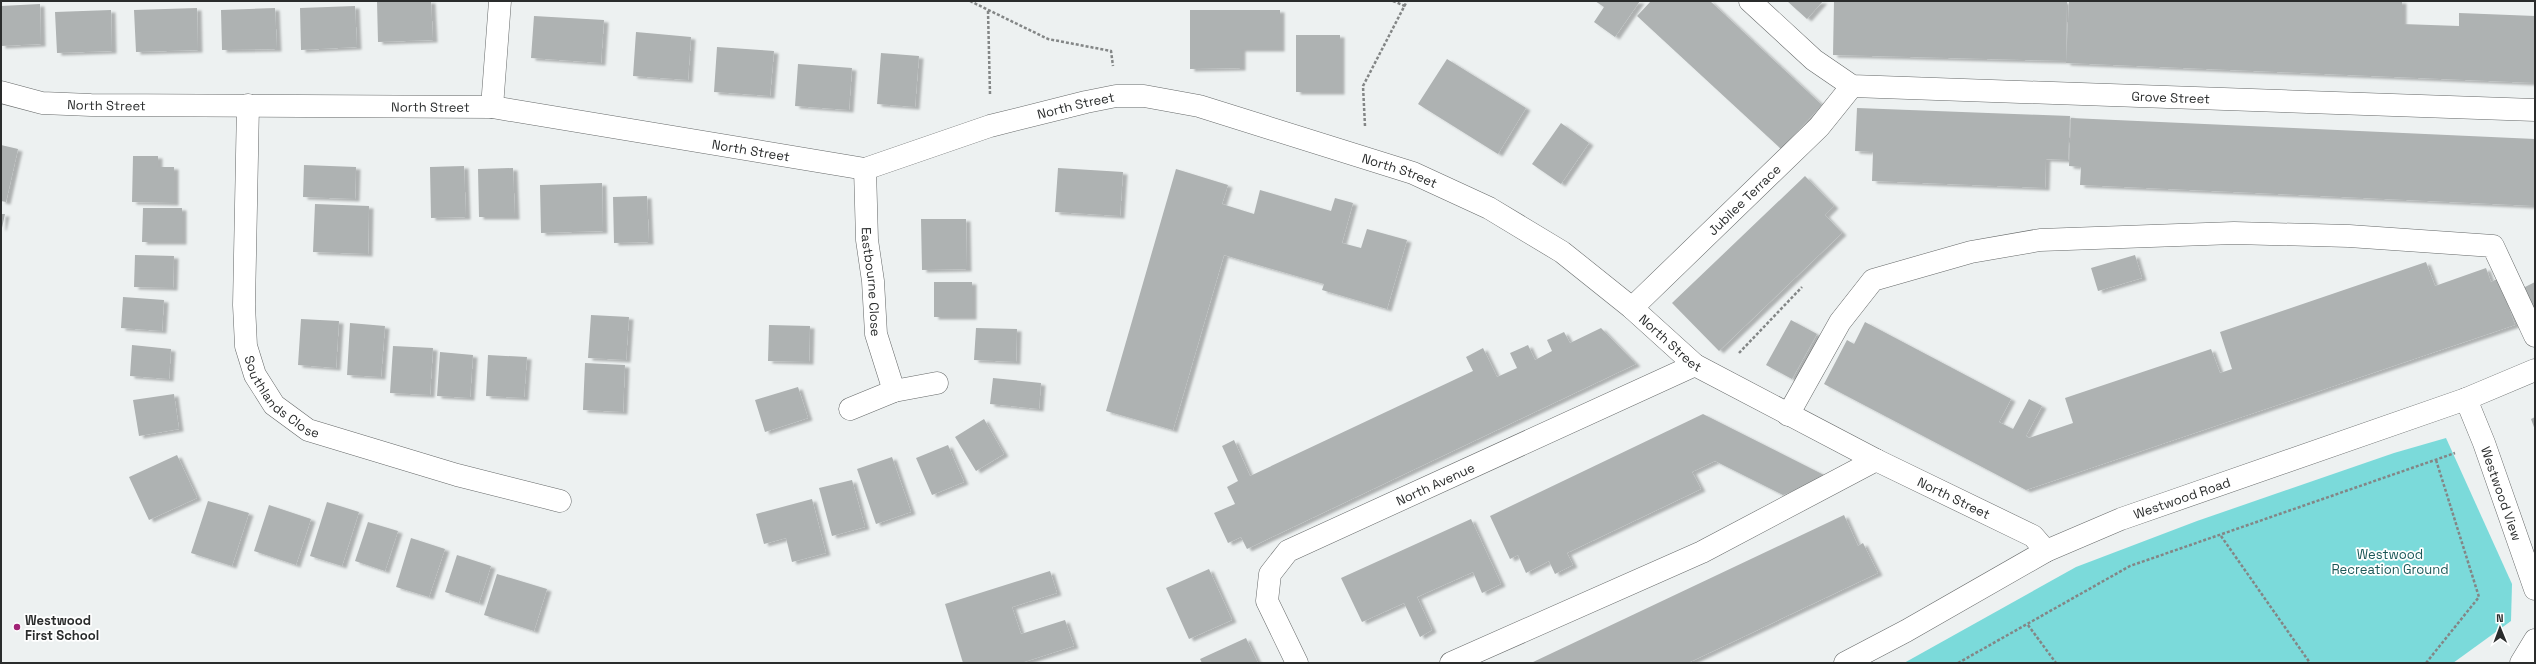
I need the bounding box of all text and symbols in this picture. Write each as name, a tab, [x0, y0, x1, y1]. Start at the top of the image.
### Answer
street label: Grove Street	[2131, 88, 2210, 108]
street label: North Street	[1035, 89, 1116, 123]
street label: North Street	[67, 96, 146, 114]
street label: North Street	[391, 98, 470, 116]
street label: North Street	[711, 136, 791, 165]
street label: North Street	[1360, 150, 1440, 192]
street label: Jubilee Terrace	[1704, 161, 1784, 239]
street label: Eastbourne Close	[858, 227, 884, 337]
street label: North Street	[1635, 311, 1704, 376]
street label: Southlands Close	[240, 353, 321, 442]
street label: Westwood View	[2477, 444, 2525, 543]
street label: North Avenue	[1393, 459, 1477, 510]
street label: North Street	[1915, 473, 1993, 523]
street label: Westwood Road	[2131, 474, 2233, 523]
park label: Westwood Recreation Ground	[2331, 546, 2449, 578]
north arrow	[2480, 608, 2520, 648]
text: N	[2496, 611, 2504, 625]
place label: Westwood First School	[25, 612, 99, 644]
marker: Westwood First School	[12, 622, 22, 632]

